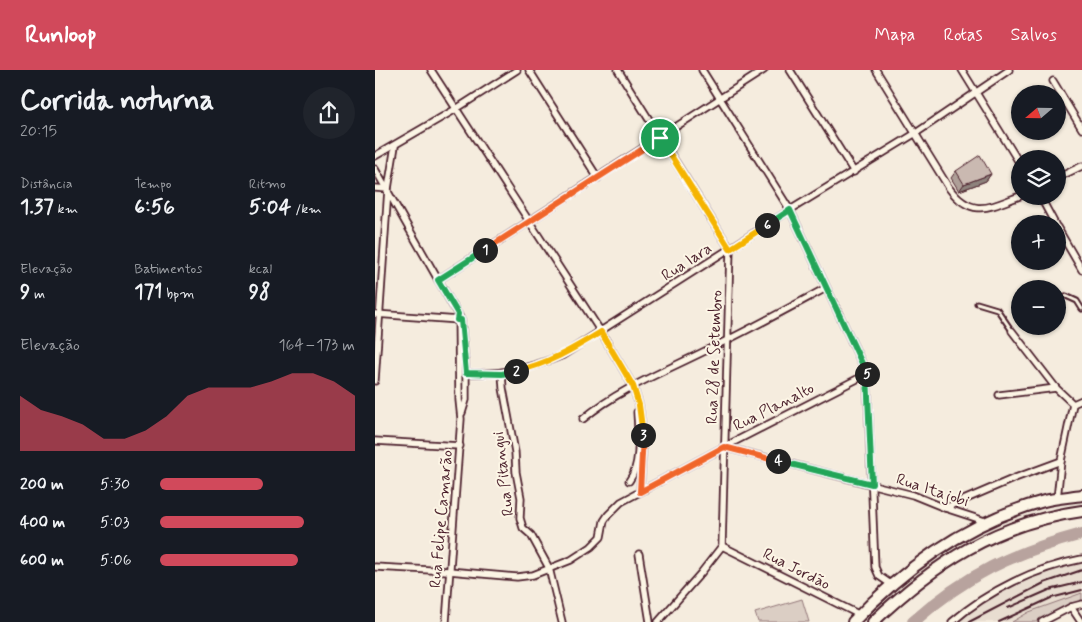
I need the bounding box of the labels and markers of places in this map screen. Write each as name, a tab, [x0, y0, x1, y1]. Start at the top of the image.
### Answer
pin	[639, 117, 681, 159]
pin: 6	[755, 212, 779, 238]
pin: 1	[473, 238, 497, 262]
pin: 2	[503, 358, 529, 384]
pin: 5	[855, 362, 879, 386]
pin: 3	[631, 422, 655, 448]
pin: 4	[765, 448, 791, 474]

